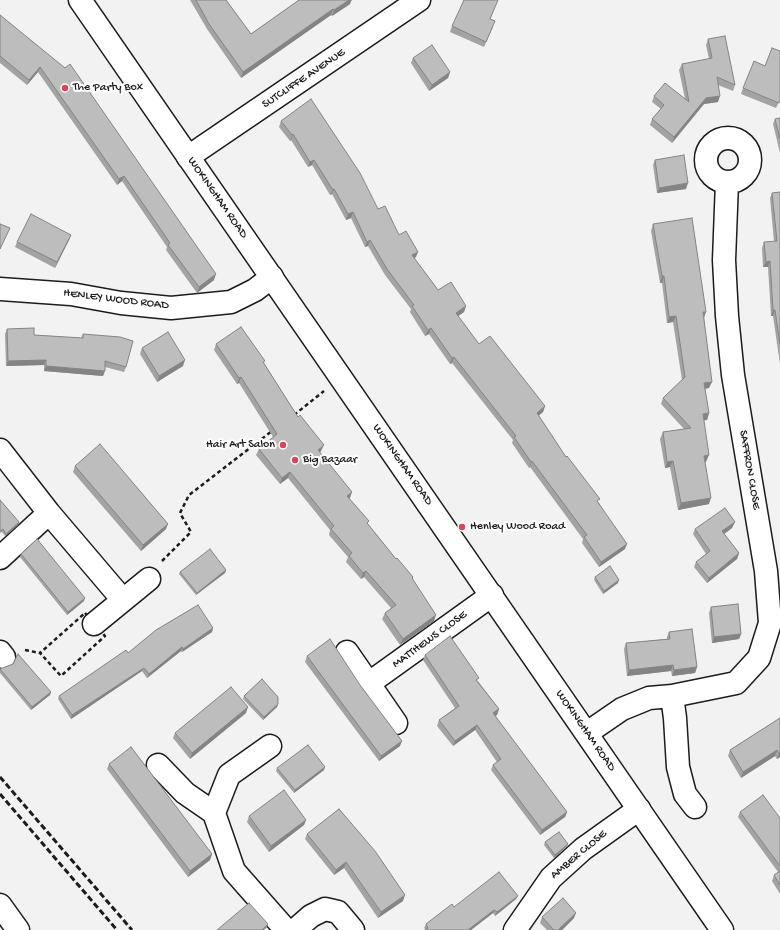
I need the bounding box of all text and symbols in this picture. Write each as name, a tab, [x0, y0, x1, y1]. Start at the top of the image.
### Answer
street label: SUTCLIFFE AVENUE	[260, 46, 348, 112]
place label: The Party Box	[73, 81, 143, 95]
marker: The Party Box	[60, 83, 70, 93]
street label: WOKINGHAM ROAD	[184, 155, 250, 241]
street label: HENLEY WOOD ROAD	[62, 286, 170, 314]
street label: WOKINGHAM ROAD	[369, 422, 435, 508]
street label: SAFFRON CLOSE	[735, 429, 763, 511]
place label: Hair Art Salon	[206, 438, 275, 452]
marker: Hair Art Salon	[278, 440, 288, 450]
place label: Big Bazaar	[303, 453, 357, 467]
marker: Big Bazaar	[290, 455, 300, 465]
place label: Henley Wood Road	[470, 520, 565, 534]
marker: Henley Wood Road	[457, 522, 467, 532]
street label: MATTHEWS CLOSE	[390, 608, 470, 672]
street label: WOKINGHAM ROAD	[552, 688, 618, 774]
street label: AMBER CLOSE	[548, 827, 610, 883]

